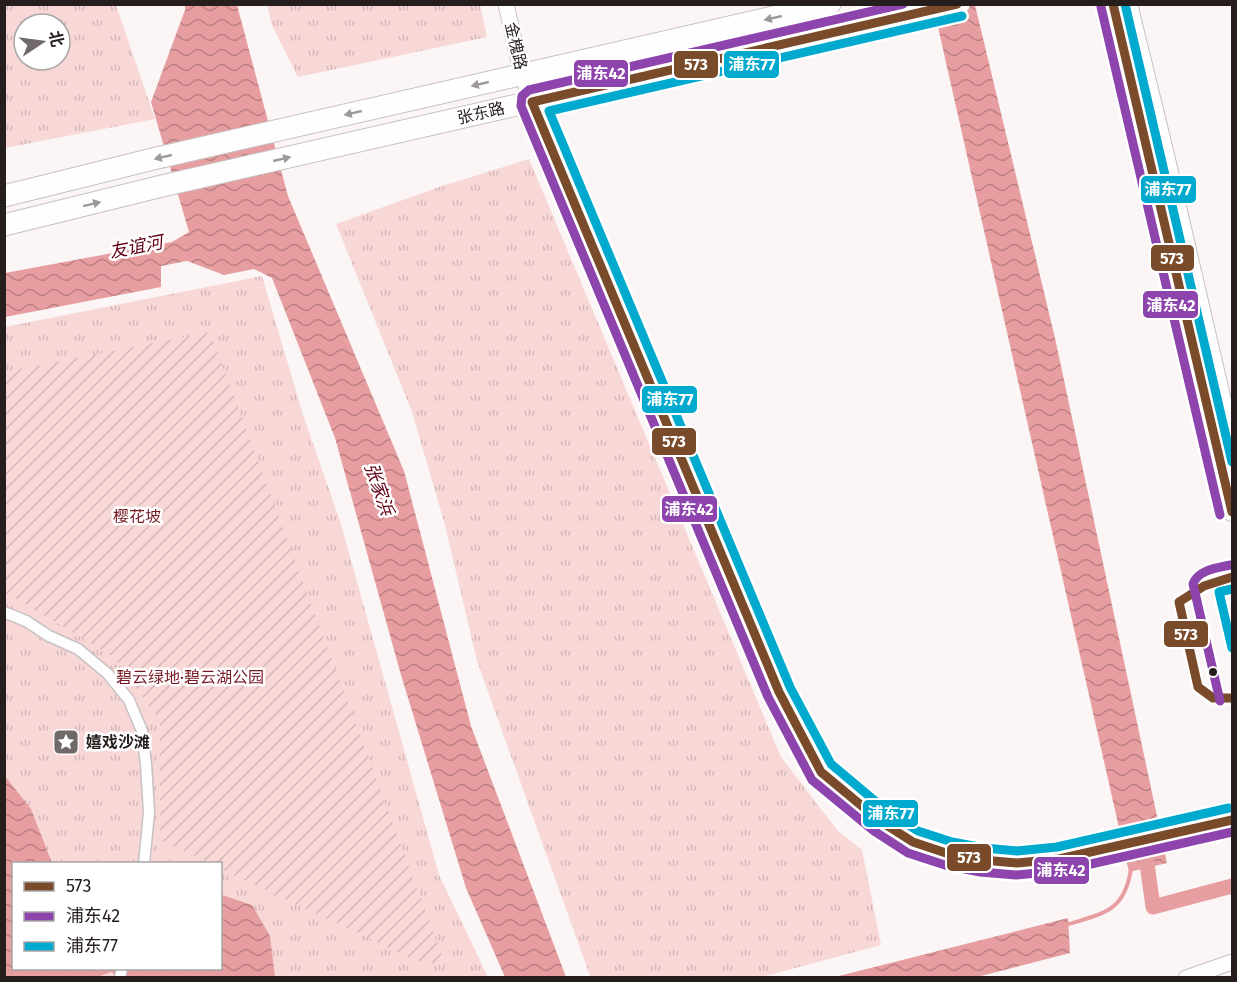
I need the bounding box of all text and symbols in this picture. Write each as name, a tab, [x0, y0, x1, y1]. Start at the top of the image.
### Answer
north arrow	[12, 12, 72, 72]
one-way arrow	[764, 13, 782, 23]
street label: 金槐路	[501, 20, 531, 72]
text: 北	[45, 29, 67, 49]
line badge: 573	[673, 50, 719, 79]
line badge: 浦东77	[723, 50, 780, 79]
text: 573	[684, 55, 708, 74]
text: 浦东77	[729, 55, 776, 74]
line badge: 浦东42	[573, 59, 629, 88]
text: 浦东42	[577, 64, 626, 83]
one-way arrow	[471, 80, 490, 90]
street label: 张东路	[455, 98, 507, 128]
one-way arrow	[343, 109, 362, 119]
one-way arrow	[153, 152, 172, 162]
one-way arrow	[273, 154, 292, 163]
line badge: 浦东77	[1140, 175, 1197, 204]
text: 浦东77	[1145, 180, 1192, 199]
one-way arrow	[83, 198, 101, 208]
water label: 友谊河	[107, 230, 168, 263]
line badge: 573	[1150, 244, 1195, 272]
text: 573	[1160, 249, 1184, 268]
line badge: 浦东42	[1142, 290, 1199, 319]
text: 浦东42	[1147, 296, 1196, 315]
line badge: 浦东77	[641, 385, 698, 414]
text: 浦东77	[647, 390, 694, 409]
line badge: 573	[651, 427, 697, 456]
text: 573	[662, 432, 686, 451]
water label: 张家浜	[360, 460, 399, 520]
line badge: 浦东42	[661, 495, 718, 523]
text: 浦东42	[665, 500, 714, 519]
park label: 樱花坡	[113, 507, 161, 526]
line badge: 573	[1163, 620, 1209, 648]
text: 573	[1174, 625, 1198, 644]
unlabelled marker	[1207, 666, 1219, 678]
park label: 碧云绿地·碧云湖公园	[116, 668, 264, 687]
place icon: 嬉戏沙滩	[51, 727, 81, 757]
place label: 嬉戏沙滩	[86, 733, 150, 752]
line badge: 浦东77	[862, 799, 919, 828]
text: 浦东77	[868, 804, 915, 823]
line badge: 573	[946, 843, 992, 872]
text: 573	[957, 848, 981, 867]
line badge: 浦东42	[1033, 856, 1090, 885]
text: 浦东42	[1037, 861, 1086, 880]
legend	[12, 862, 222, 970]
text: 573	[66, 875, 91, 897]
text: 浦东42	[66, 905, 120, 927]
text: 浦东77	[66, 935, 118, 957]

